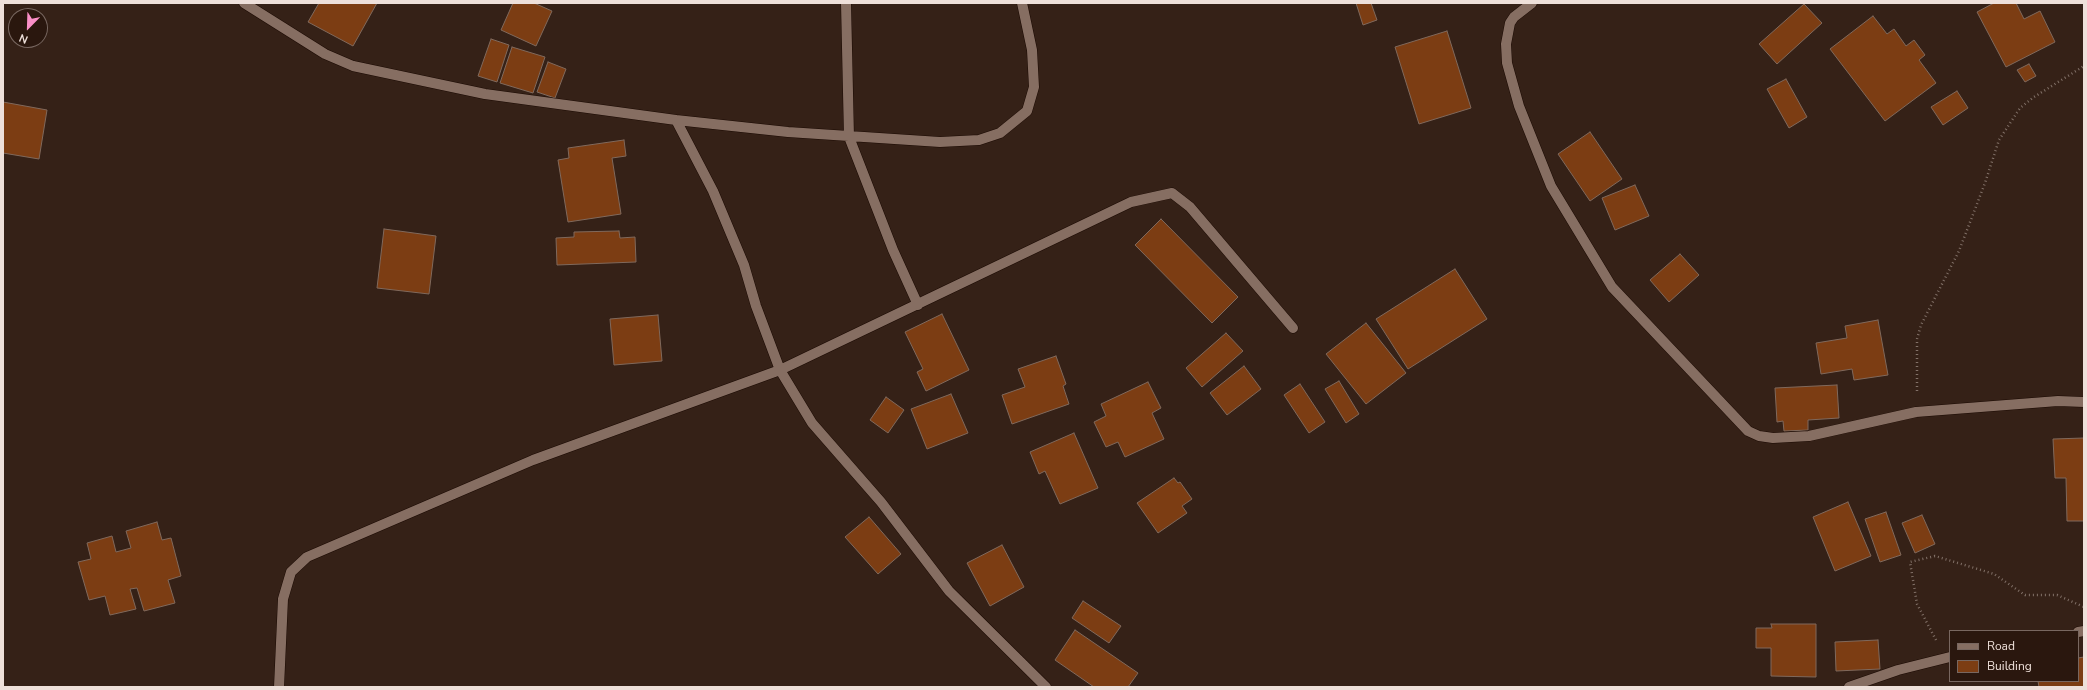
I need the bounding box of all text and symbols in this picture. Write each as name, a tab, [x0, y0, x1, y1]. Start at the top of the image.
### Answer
north arrow	[8, 8, 48, 48]
text: N	[17, 30, 30, 47]
legend	[1949, 630, 2079, 682]
text: Road	[1987, 638, 2015, 654]
text: Building	[1987, 658, 2032, 674]

